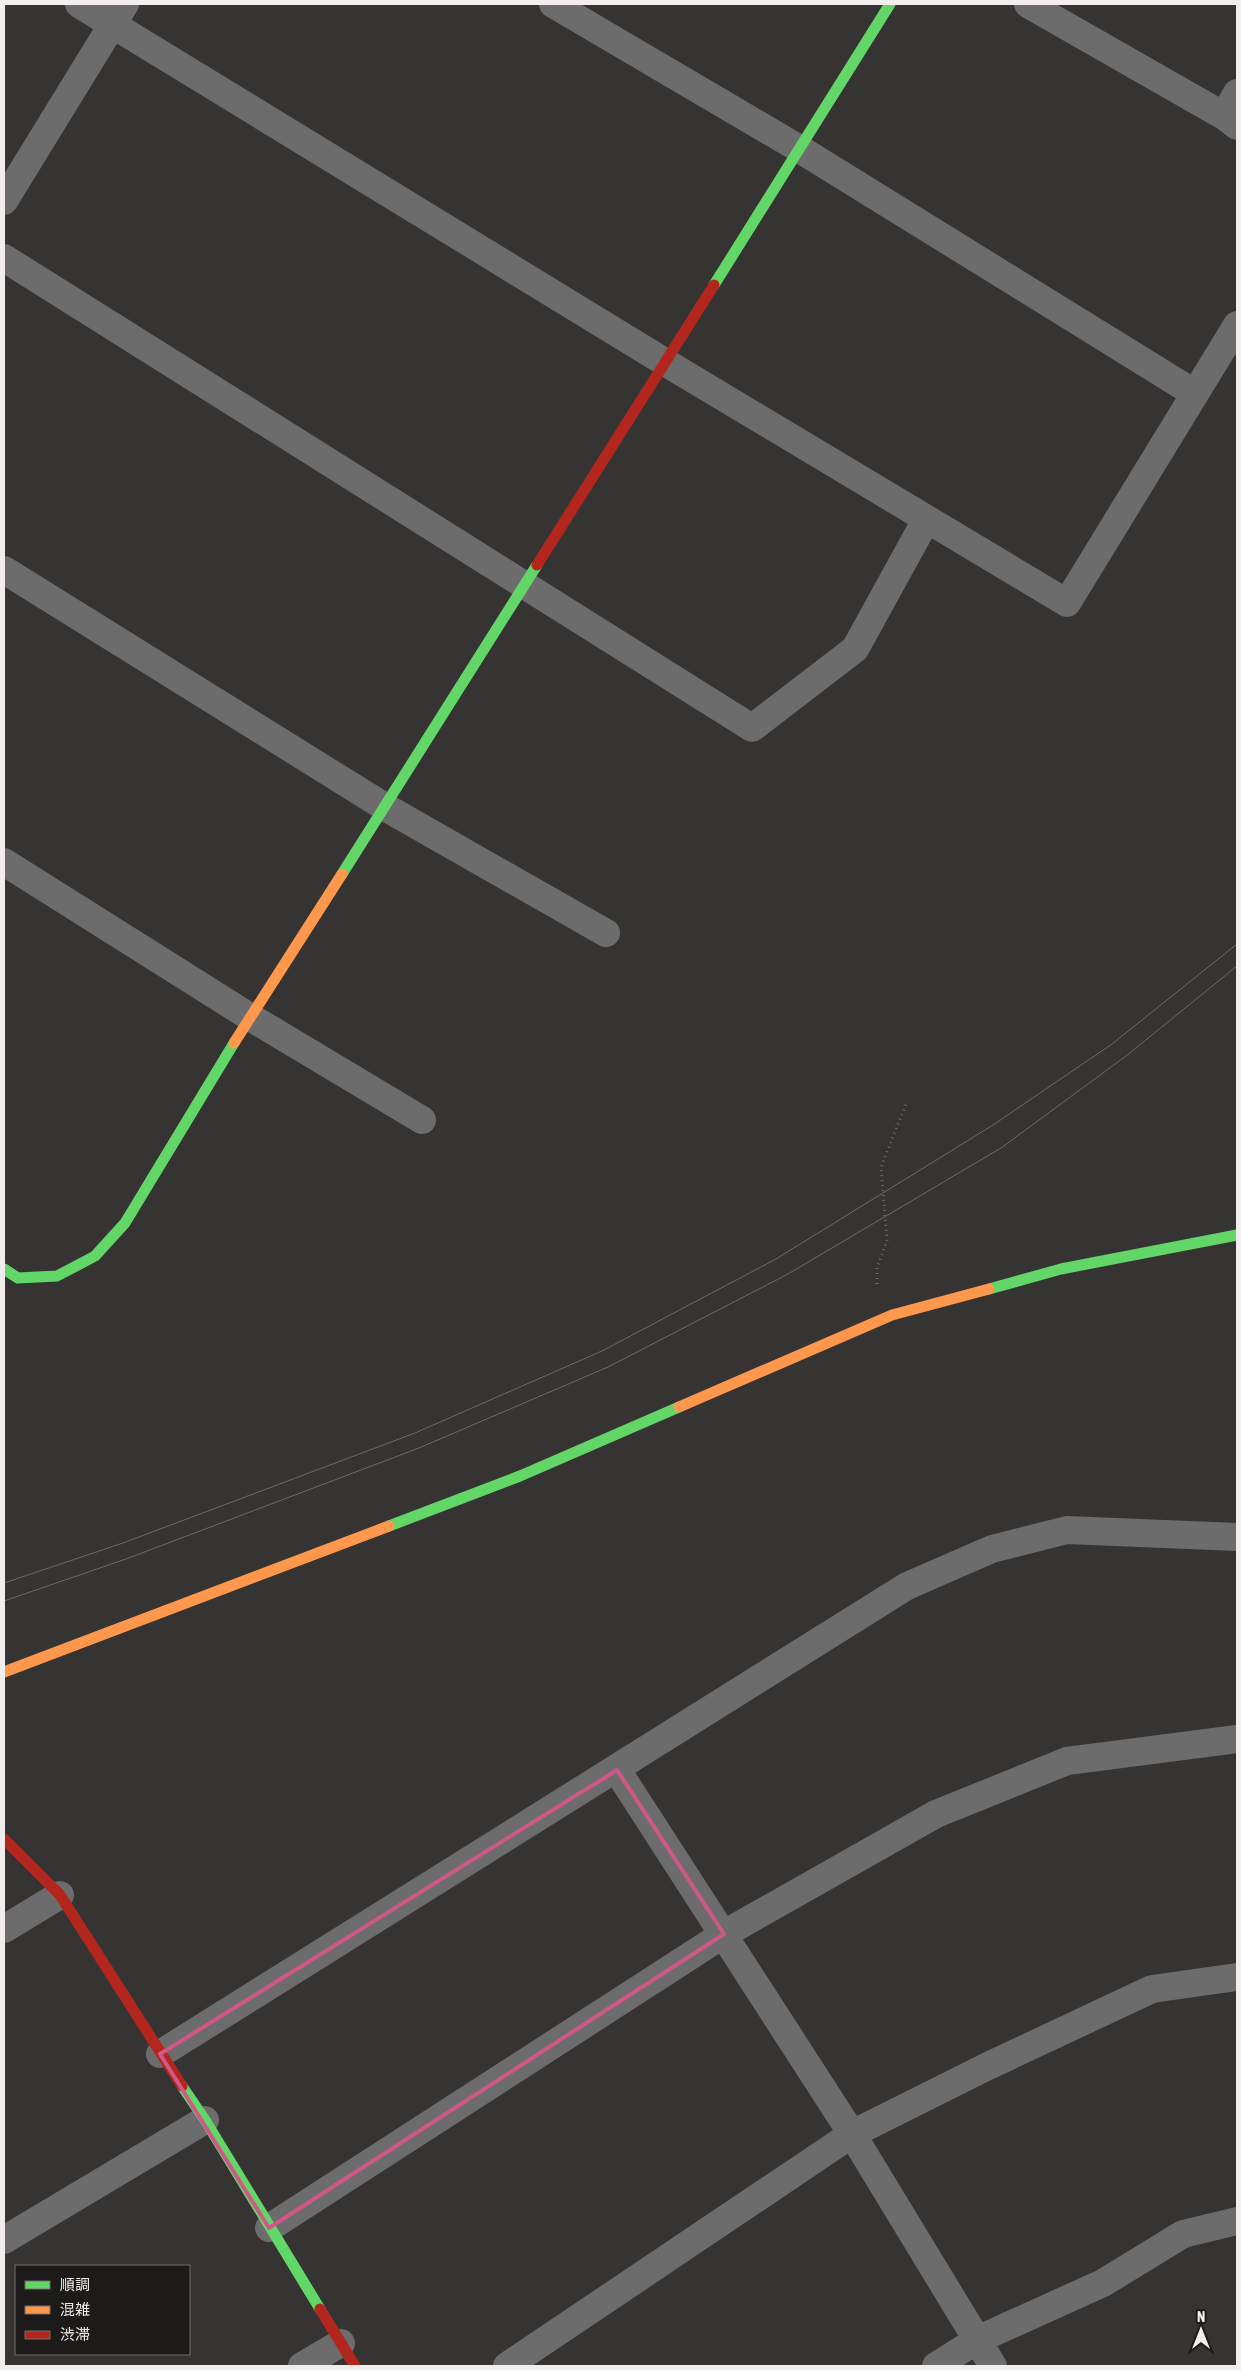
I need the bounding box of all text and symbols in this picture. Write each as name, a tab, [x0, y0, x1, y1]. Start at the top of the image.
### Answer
legend	[15, 2265, 190, 2355]
text: 順調	[60, 2276, 90, 2293]
text: 混雑	[60, 2301, 90, 2318]
north arrow	[1176, 2305, 1226, 2355]
text: N	[1197, 2309, 1205, 2325]
text: 渋滞	[60, 2326, 90, 2343]

